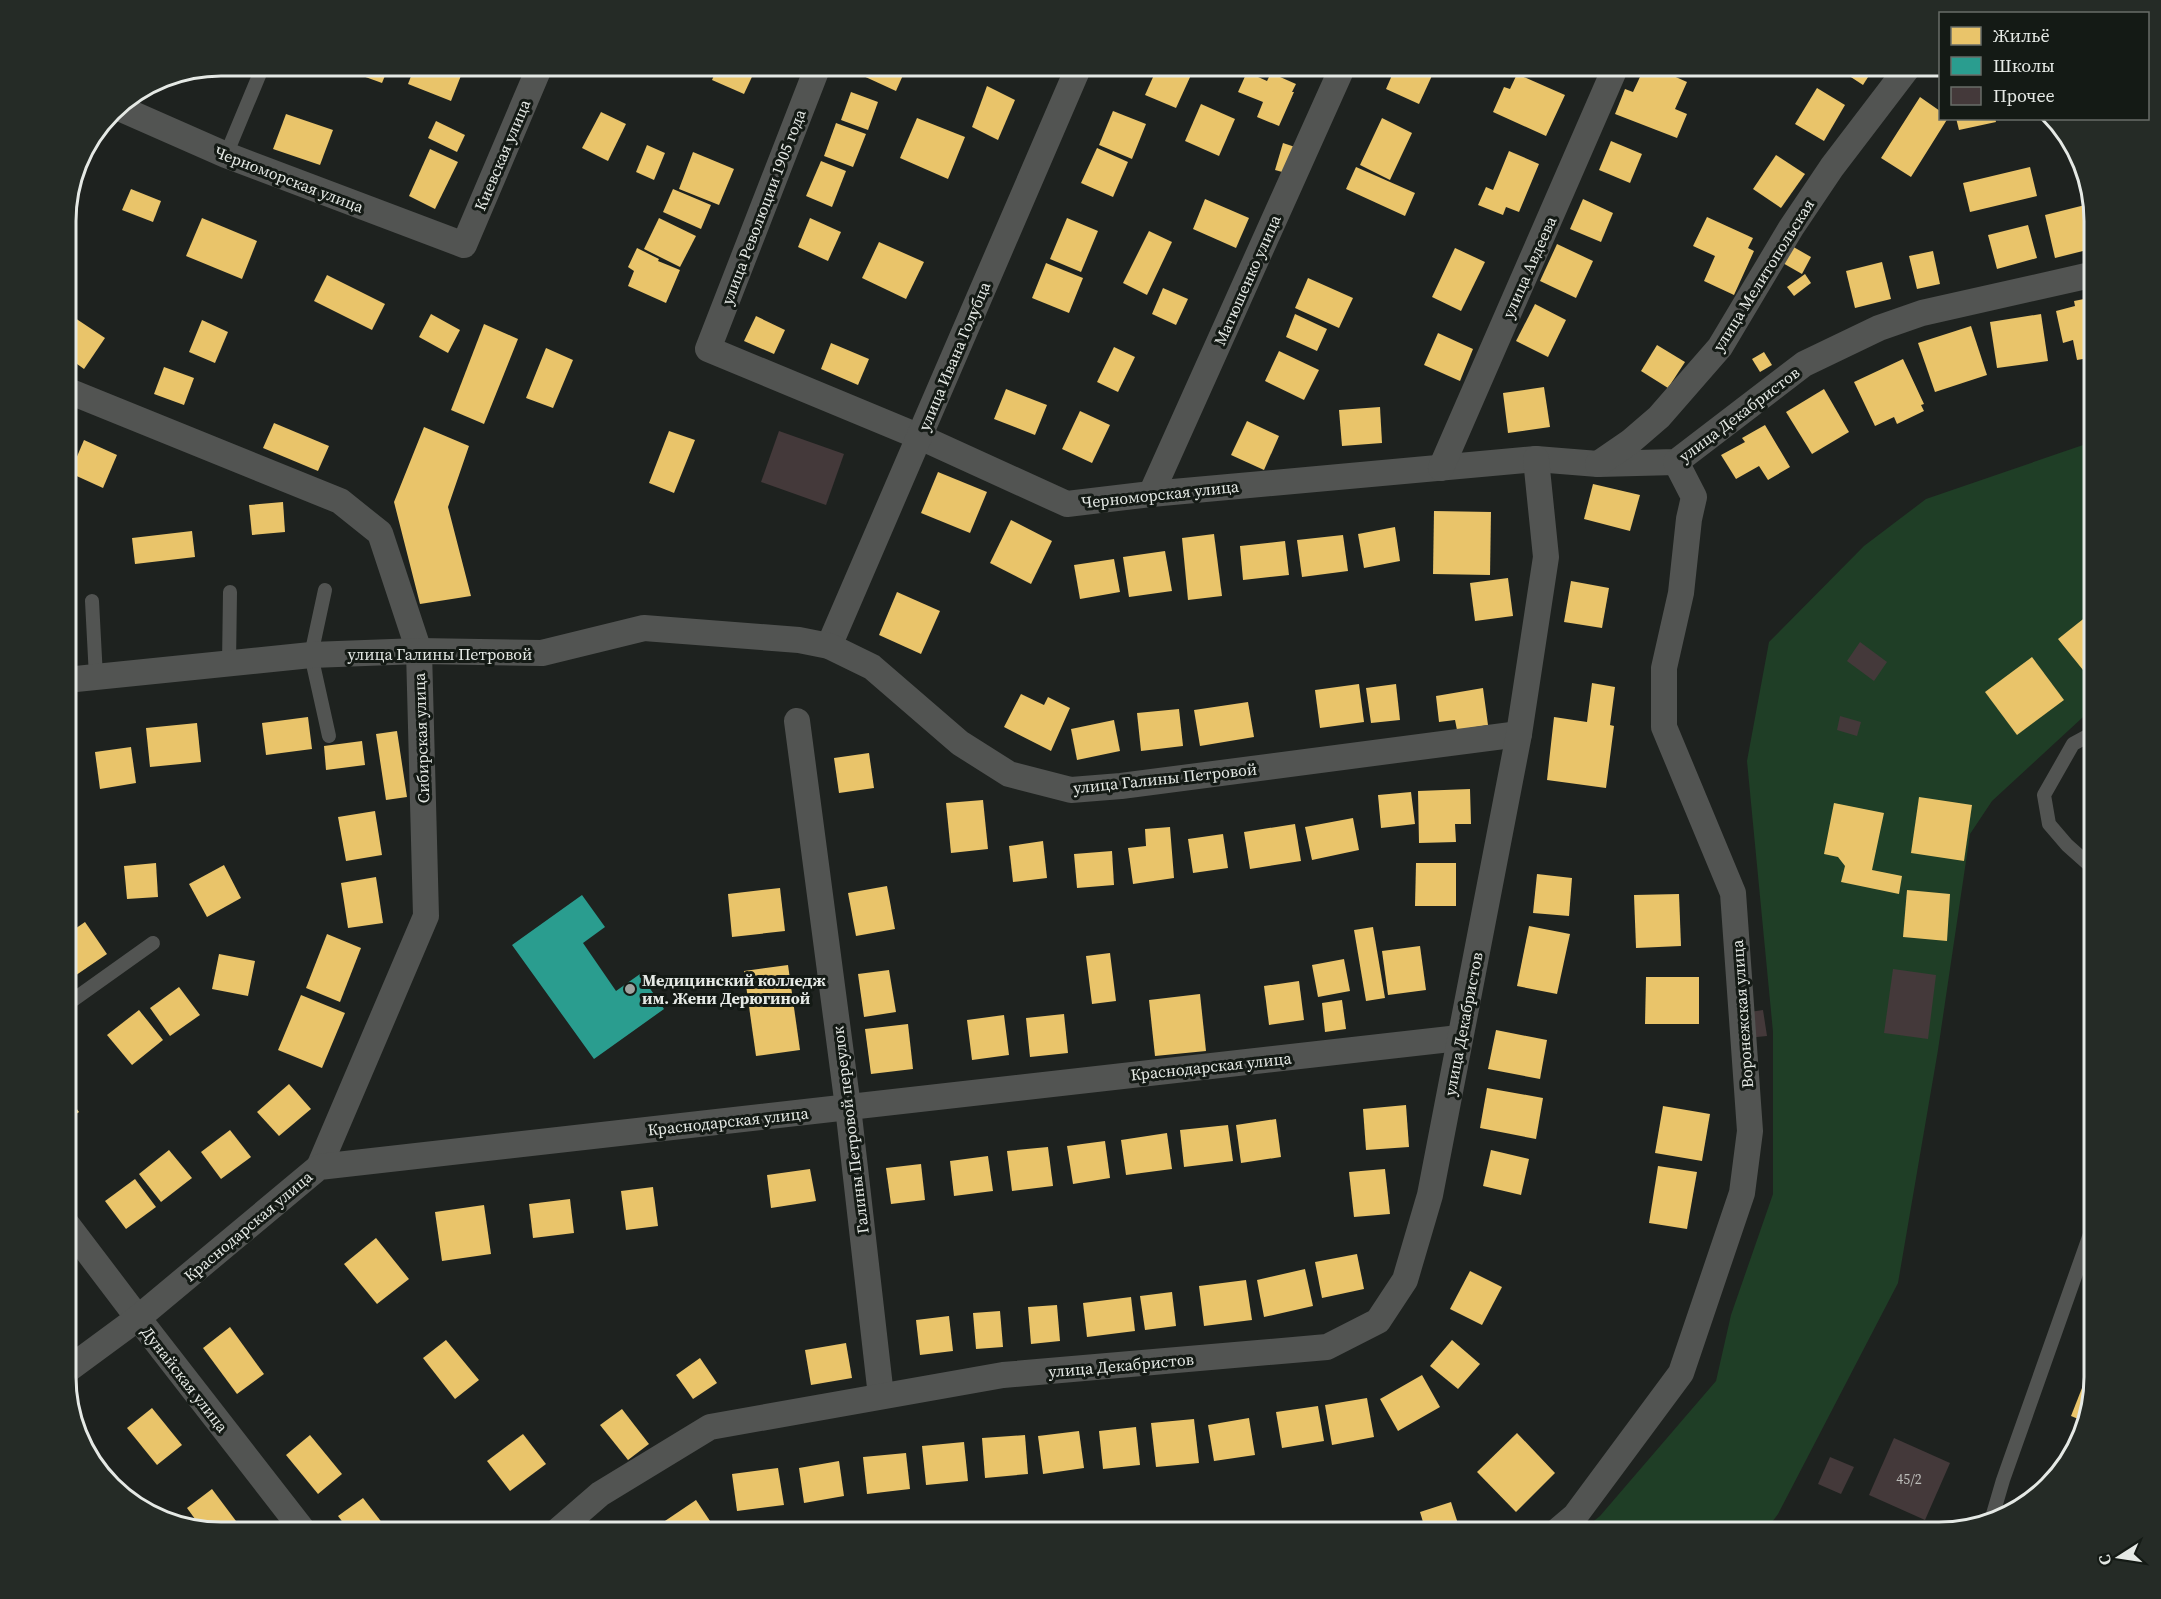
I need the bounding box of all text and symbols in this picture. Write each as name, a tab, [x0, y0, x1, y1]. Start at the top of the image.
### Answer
legend	[1939, 12, 2149, 120]
text: Жильё	[1993, 23, 2050, 48]
text: Школы	[1993, 53, 2055, 78]
text: Прочее	[1993, 83, 2055, 108]
street label: Киевская улица	[469, 95, 536, 214]
street label: улица Революции 1905 года	[716, 105, 811, 308]
street label: Черноморская улица	[211, 140, 368, 218]
street label: улица Мелитопольская	[1707, 195, 1819, 355]
street label: Матюшенко улица	[1208, 210, 1286, 349]
street label: улица Авдеева	[1497, 212, 1562, 321]
street label: улица Ивана Голубца	[913, 277, 996, 434]
street label: улица Декабристов	[1674, 361, 1804, 467]
street label: Черноморская улица	[1080, 475, 1241, 513]
street label: улица Галины Петровой	[348, 643, 532, 665]
street label: Сибирская улица	[408, 672, 434, 803]
street label: улица Галины Петровой	[1072, 757, 1258, 799]
street label: Воронежская улица	[1726, 938, 1758, 1089]
street label: улица Декабристов	[1438, 950, 1488, 1098]
place label: Медицинский колледж им. Жени Дерюгиной	[642, 969, 826, 1009]
marker: Медицинский колледж им. Жени Дерюгиной	[623, 982, 637, 996]
street label: Галины Петровой переулок	[826, 1025, 874, 1235]
street label: Краснодарская улица	[1129, 1047, 1293, 1085]
street label: Краснодарская улица	[646, 1102, 810, 1140]
street label: Краснодарская улица	[179, 1165, 318, 1286]
street label: Дунайская улица	[136, 1321, 234, 1437]
street label: улица Декабристов	[1047, 1348, 1195, 1382]
house number: 45/2	[1896, 1469, 1922, 1489]
north arrow	[2089, 1527, 2149, 1587]
text: С	[2093, 1553, 2116, 1567]

